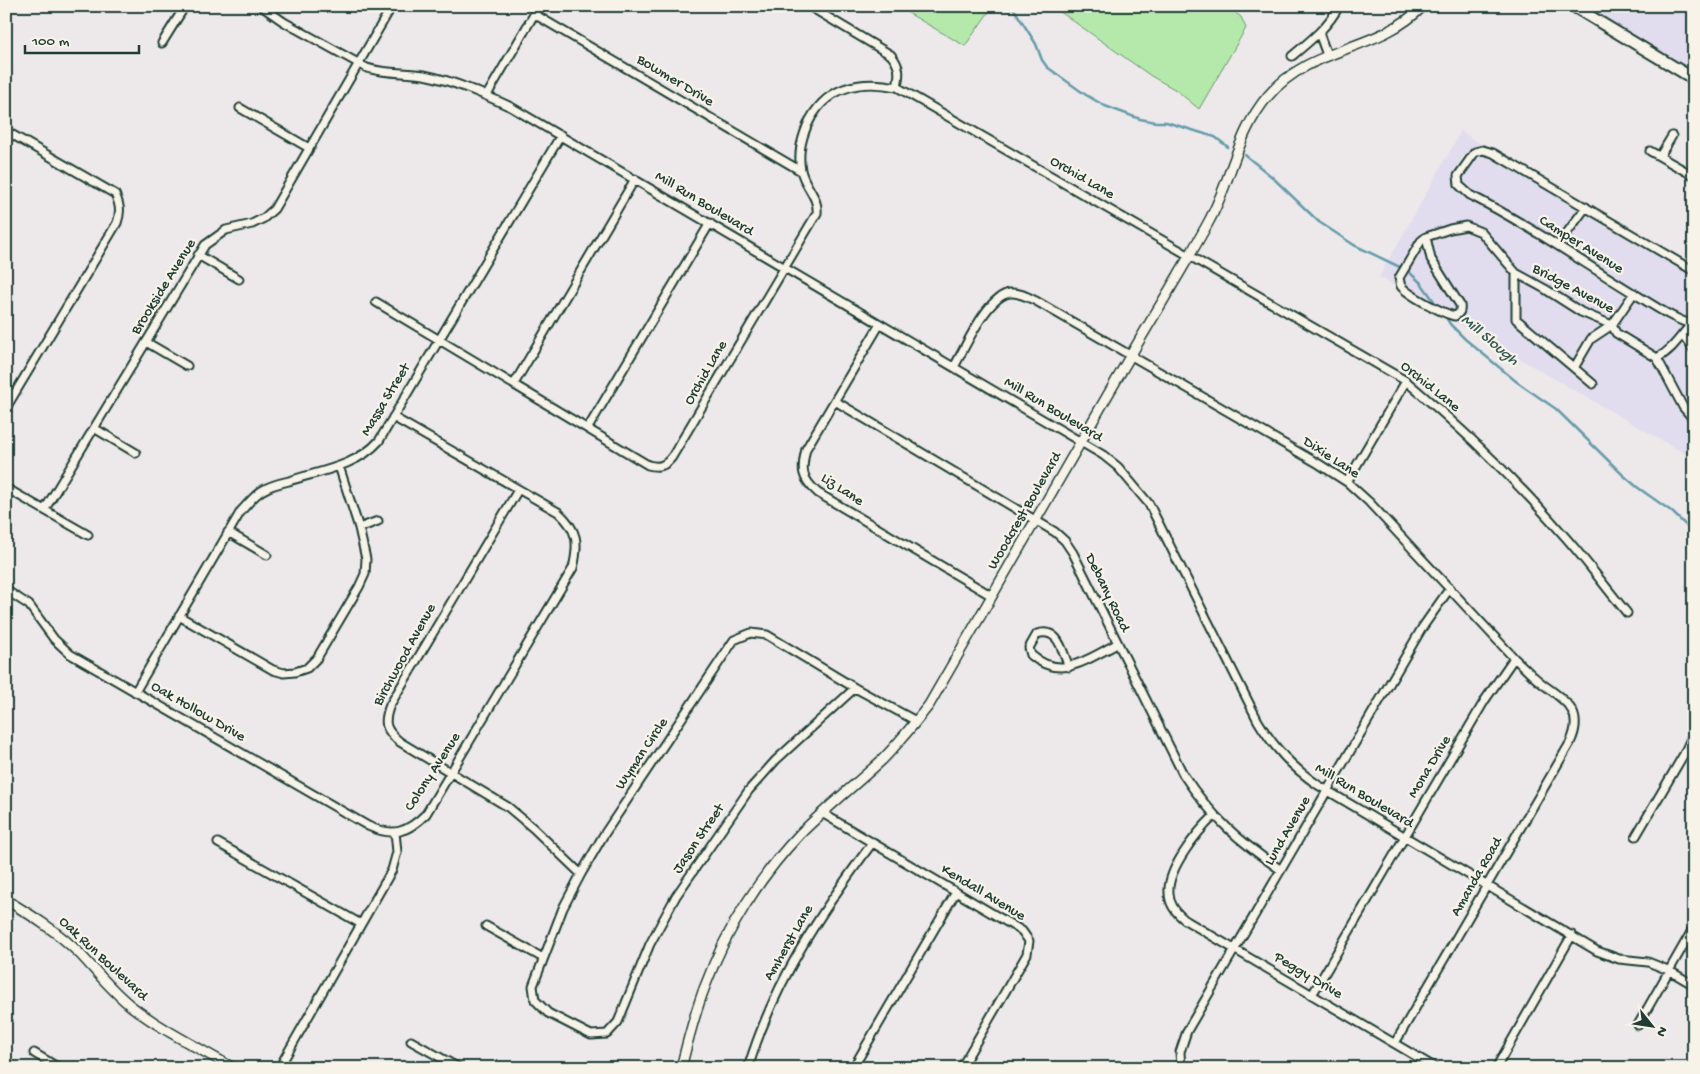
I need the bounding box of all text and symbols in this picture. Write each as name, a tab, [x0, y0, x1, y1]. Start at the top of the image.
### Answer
scale bar	[25, 22, 139, 54]
text: 100 m	[31, 33, 70, 51]
street label: Bowmer Drive	[632, 50, 717, 111]
street label: Orchid Lane	[1046, 152, 1118, 204]
street label: Mill Run Boulevard	[651, 167, 758, 241]
street label: Camper Avenue	[1535, 212, 1627, 278]
street label: Brookside Avenue	[127, 236, 201, 339]
street label: Bridge Avenue	[1528, 259, 1617, 318]
water label: Mill Slough	[1456, 311, 1522, 371]
street label: Orchid Lane	[680, 337, 732, 409]
street label: Orchid Lane	[1396, 357, 1464, 417]
street label: Massa Street	[357, 359, 416, 440]
street label: Mill Run Boulevard	[1000, 373, 1107, 447]
street label: Dixie Lane	[1298, 432, 1363, 483]
street label: Woodcrest Boulevard	[984, 448, 1067, 573]
street label: Liz Lane	[817, 469, 867, 511]
street label: Debany Road	[1080, 550, 1134, 636]
street label: Birchwood Avenue	[369, 601, 441, 710]
street label: Oak Hollow Drive	[148, 678, 249, 746]
street label: Wyman Circle	[611, 715, 673, 793]
street label: Colony Avenue	[401, 729, 465, 815]
street label: Mona Drive	[1404, 732, 1456, 802]
street label: Mill Run Boulevard	[1311, 759, 1418, 833]
street label: Lund Avenue	[1261, 793, 1315, 869]
street label: Jason Street	[669, 799, 730, 877]
street label: Amanda Road	[1447, 833, 1507, 920]
street label: Kendall Avenue	[937, 861, 1029, 925]
street label: Amherst Lane	[760, 902, 818, 984]
street label: Oak Run Boulevard	[55, 913, 152, 1006]
street label: Peggy Drive	[1270, 948, 1346, 1004]
north arrow	[1628, 1002, 1678, 1052]
text: N	[1651, 1023, 1671, 1039]

